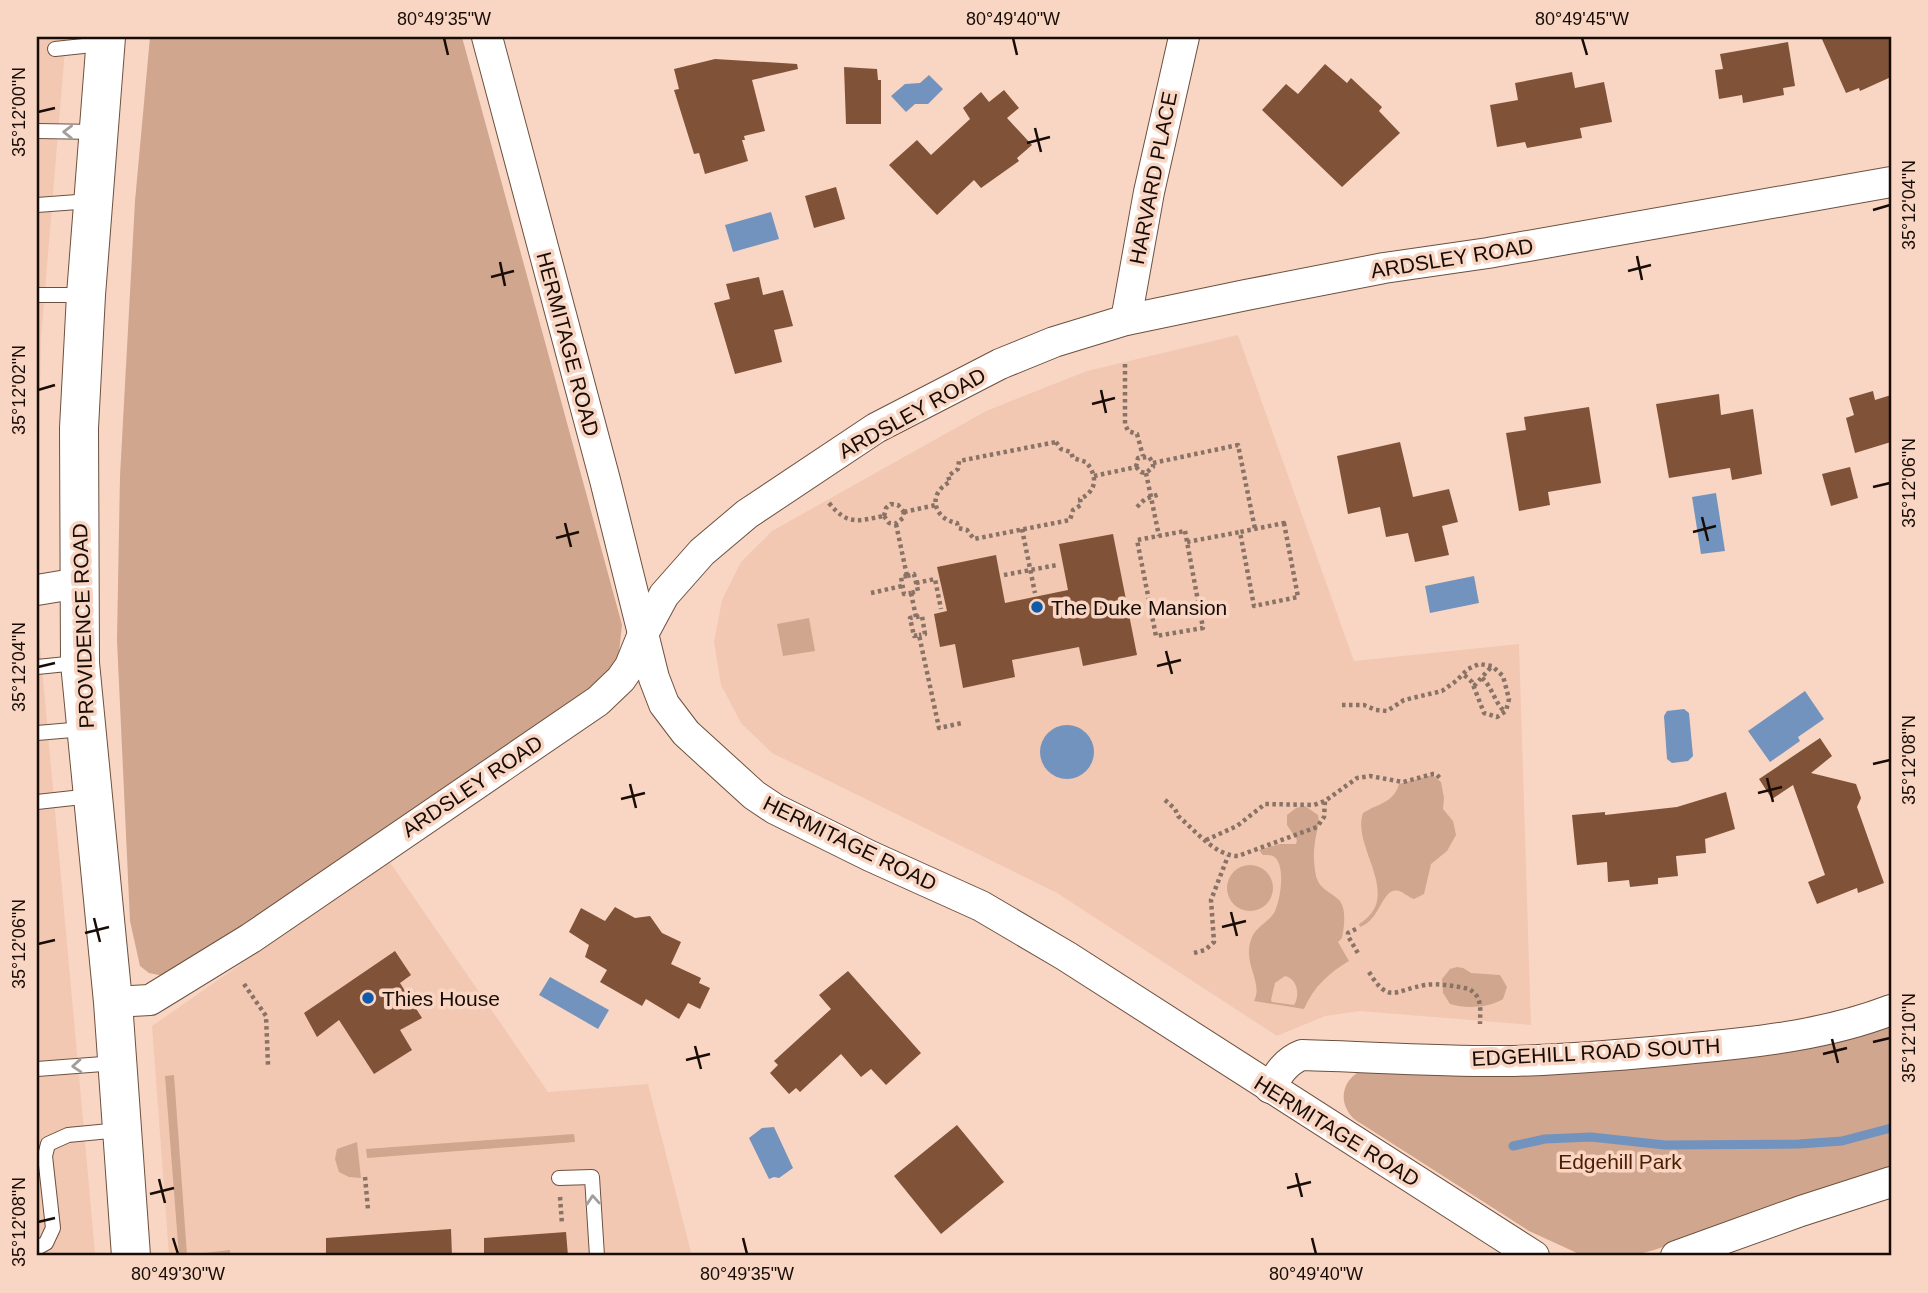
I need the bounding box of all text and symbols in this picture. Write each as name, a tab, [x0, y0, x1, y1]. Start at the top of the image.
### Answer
text: 80°49'35"W	[397, 9, 491, 29]
text: 80°49'40"W	[966, 9, 1060, 29]
text: 80°49'45"W	[1535, 9, 1629, 29]
text: 35°12'00"N	[9, 67, 29, 157]
street label: HARVARD PLACE	[1125, 90, 1181, 266]
one-way arrow	[62, 124, 72, 140]
text: 35°12'04"N	[1899, 160, 1919, 250]
street label: ARDSLEY ROAD	[1369, 234, 1535, 282]
street label: HERMITAGE ROAD	[532, 249, 604, 439]
text: 35°12'02"N	[9, 345, 29, 435]
street label: ARDSLEY ROAD	[835, 363, 989, 463]
text: 35°12'06"N	[1899, 438, 1919, 528]
street label: PROVIDENCE ROAD	[68, 523, 98, 729]
place label: The Duke Mansion	[1051, 596, 1227, 619]
marker: The Duke Mansion	[1029, 599, 1045, 615]
text: 35°12'04"N	[9, 622, 29, 712]
text: 35°12'08"N	[1899, 715, 1919, 805]
street label: ARDSLEY ROAD	[398, 731, 546, 841]
street label: HERMITAGE ROAD	[760, 791, 940, 895]
text: 35°12'06"N	[9, 899, 29, 989]
place label: Thies House	[382, 987, 500, 1010]
marker: Thies House	[360, 990, 376, 1006]
text: 35°12'10"N	[1899, 993, 1919, 1083]
street label: EDGEHILL ROAD SOUTH	[1471, 1034, 1721, 1070]
one-way arrow	[72, 1058, 83, 1073]
street label: HERMITAGE ROAD	[1250, 1071, 1424, 1191]
park label: Edgehill Park	[1558, 1150, 1682, 1173]
text: 35°12'08"N	[9, 1177, 29, 1267]
one-way arrow	[586, 1194, 601, 1205]
text: 80°49'30"W	[131, 1264, 225, 1284]
text: 80°49'35"W	[700, 1264, 794, 1284]
text: 80°49'40"W	[1269, 1264, 1363, 1284]

